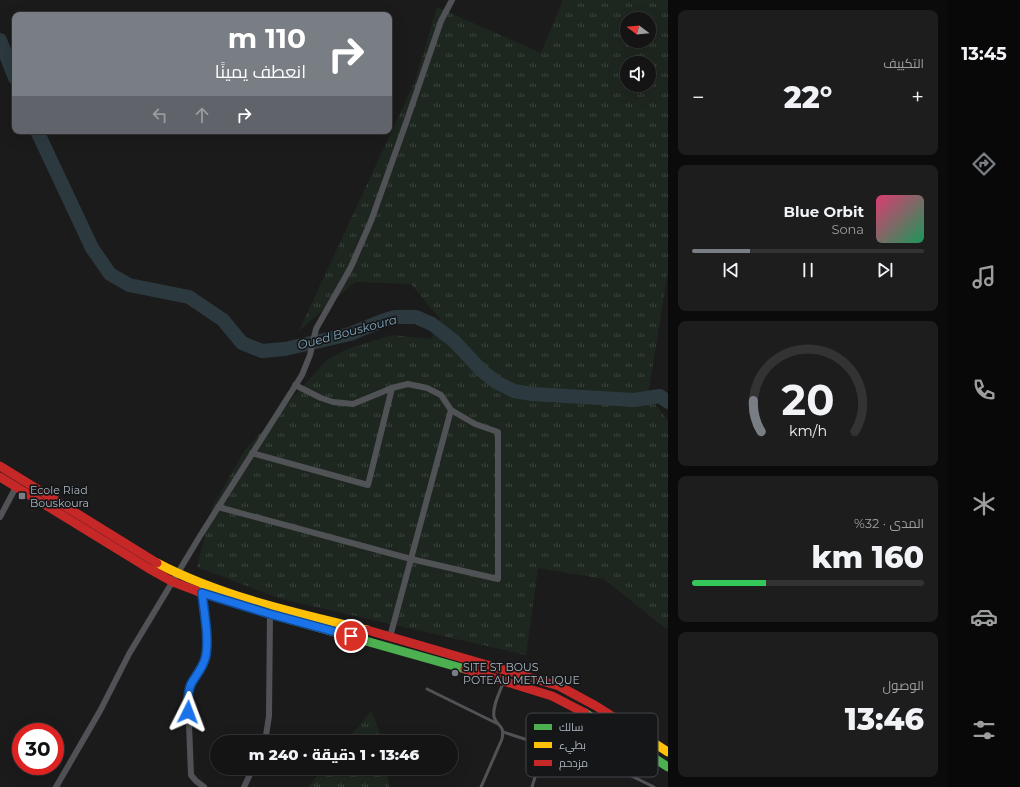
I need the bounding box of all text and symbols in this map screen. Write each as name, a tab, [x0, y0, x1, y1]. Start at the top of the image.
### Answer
north arrow	[620, 12, 656, 48]
map controls	[620, 12, 656, 92]
text: 110 m	[228, 21, 306, 55]
icon: right	[320, 28, 372, 80]
text: 13:45	[961, 43, 1007, 65]
text: التكييف	[883, 55, 924, 71]
button: sound	[620, 56, 656, 92]
text: انعطف يمينًا	[215, 61, 306, 83]
text: 22°	[784, 79, 832, 116]
text: −	[692, 84, 705, 111]
text: +	[911, 84, 924, 111]
icon: left	[149, 104, 171, 126]
icon: ahead	[191, 104, 213, 126]
icon: right	[233, 104, 255, 126]
icon: directions	[970, 150, 998, 178]
text: Blue Orbit	[784, 202, 864, 221]
text: Sona	[831, 221, 864, 237]
icon: previous	[720, 259, 742, 281]
icon: pause	[797, 259, 819, 281]
icon: next	[874, 259, 896, 281]
icon: music	[970, 263, 998, 291]
water label: Oued Bouskoura	[296, 312, 398, 352]
text: 20	[782, 374, 834, 424]
icon: phone	[970, 376, 998, 404]
text: km/h	[789, 421, 827, 439]
place label: Ecole Riad Bouskoura	[30, 483, 89, 510]
icon: climate	[970, 490, 998, 518]
marker: Ecole Riad Bouskoura	[17, 491, 27, 501]
text: المدى · 32%	[854, 515, 924, 531]
text: 160 km	[811, 539, 924, 576]
icon: car	[970, 603, 998, 631]
pin	[334, 619, 368, 653]
icon: arrive	[340, 625, 362, 647]
place label: SITE ST BOUS POTEAU METALIQUE	[463, 660, 580, 687]
marker: SITE ST BOUS POTEAU METALIQUE	[450, 668, 460, 678]
text: الوصول	[883, 677, 924, 693]
position arrow	[167, 691, 209, 733]
text: 13:46	[845, 701, 924, 738]
legend	[526, 713, 658, 777]
icon: filters	[970, 716, 998, 744]
text: سالك	[559, 720, 583, 734]
speed limit sign: 30	[12, 723, 64, 775]
text: بطيء	[559, 738, 586, 754]
text: 13:46 · 1 دقيقة · 240 m	[249, 745, 419, 764]
text: مزدحم	[559, 756, 588, 771]

